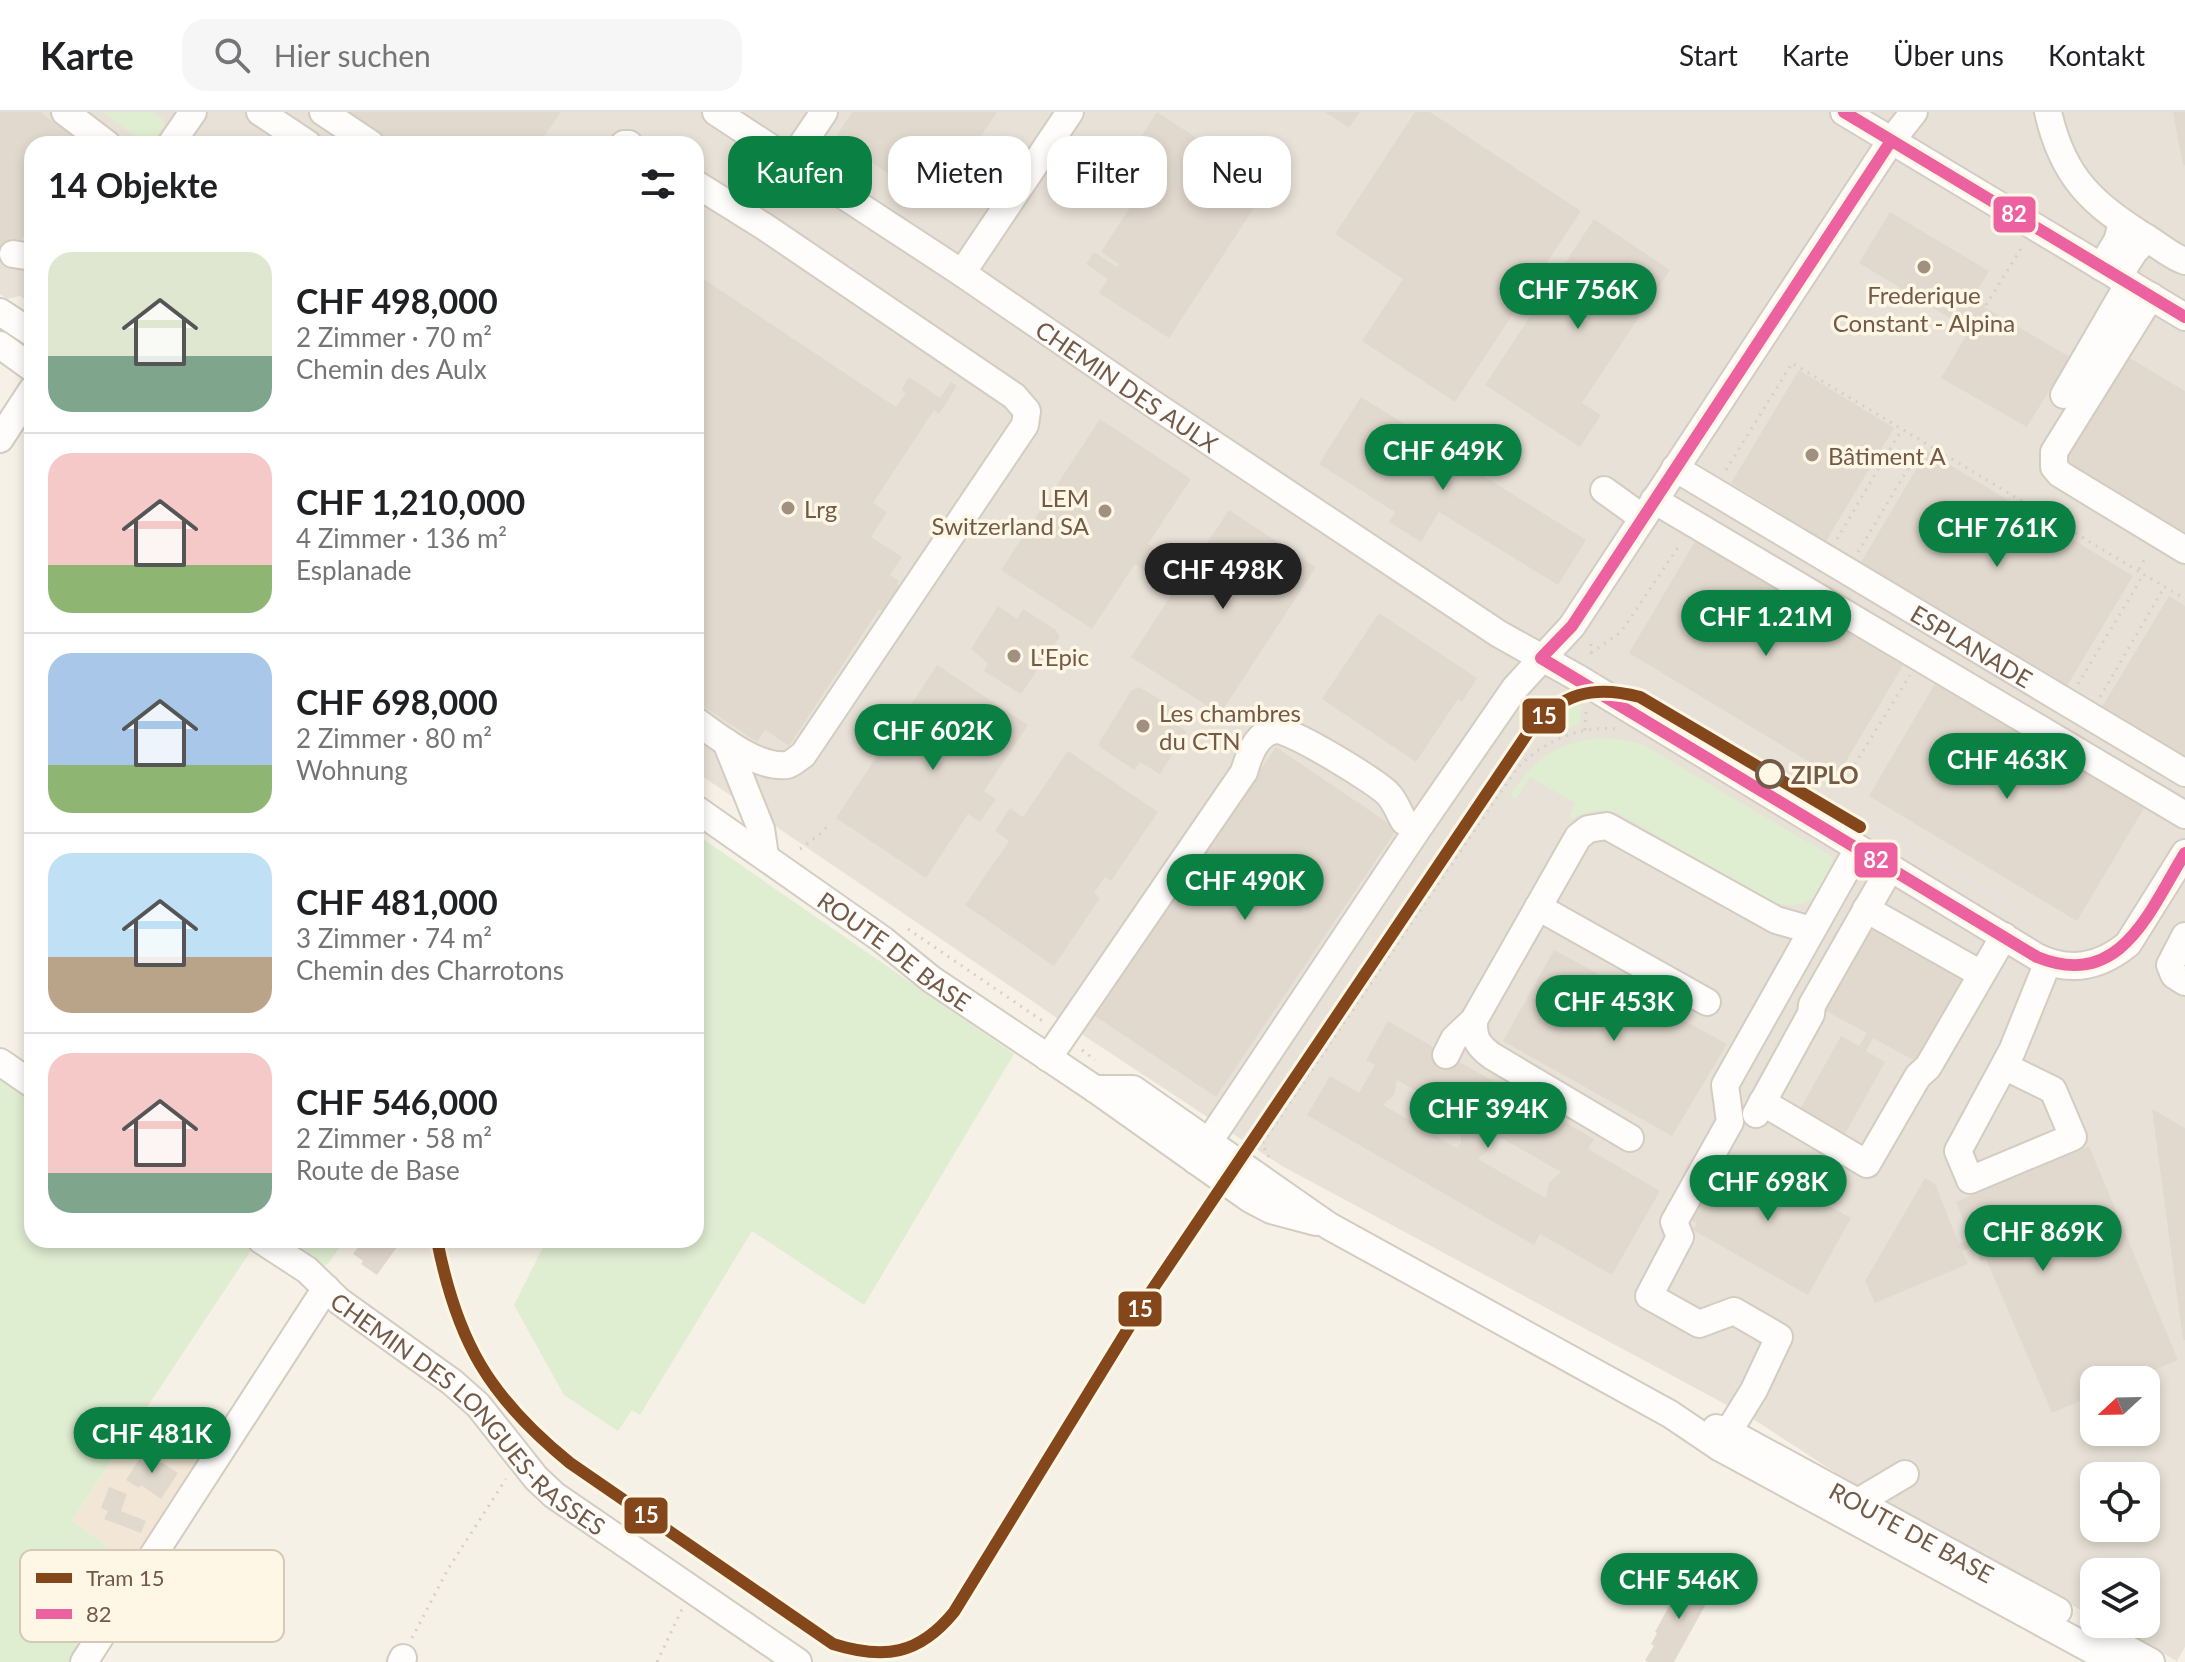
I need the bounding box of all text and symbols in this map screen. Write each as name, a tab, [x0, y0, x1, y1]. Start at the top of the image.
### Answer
search box	[182, 19, 742, 91]
text: Karte	[40, 32, 134, 78]
icon: search	[210, 33, 254, 77]
text: Hier suchen	[274, 37, 431, 73]
text: Start	[1679, 38, 1738, 72]
text: Karte	[1782, 38, 1849, 72]
text: Über uns	[1893, 38, 2004, 72]
text: Kontakt	[2048, 38, 2145, 72]
chip: Kaufen	[728, 136, 872, 208]
chip: Mieten	[888, 136, 1031, 208]
chip: Filter	[1047, 136, 1167, 208]
chip: Neu	[1183, 136, 1291, 208]
icon: filters	[636, 162, 680, 206]
text: 14 Objekte	[48, 164, 218, 205]
line badge: 82	[1992, 195, 2037, 234]
text: 82	[2001, 200, 2027, 227]
marker: Frederique Constant - Alpina	[1915, 258, 1933, 276]
pin: CHF 756K	[1495, 263, 1661, 331]
text: CHF 756K	[1518, 273, 1638, 305]
text: CHF 498,000	[296, 280, 498, 321]
place label: Frederique Constant - Alpina	[1833, 280, 2015, 337]
icon: home	[112, 284, 208, 380]
street label: CHEMIN DES AULX	[1031, 314, 1224, 458]
text: 2 Zimmer · 70 m²	[296, 321, 492, 353]
text: Chemin des Aulx	[296, 353, 487, 385]
pin: CHF 649K	[1360, 424, 1526, 492]
text: CHF 649K	[1383, 434, 1503, 466]
place label: Bâtiment A	[1828, 441, 1946, 470]
marker: Bâtiment A	[1803, 446, 1821, 464]
text: CHF 1,210,000	[296, 481, 525, 522]
place label: LEM Switzerland SA	[932, 483, 1090, 540]
icon: home	[112, 485, 208, 581]
place label: Lrg	[804, 494, 837, 523]
marker: Lrg	[779, 499, 797, 517]
pin: CHF 761K	[1914, 501, 2080, 569]
marker: LEM Switzerland SA	[1096, 502, 1114, 520]
text: CHF 761K	[1937, 511, 2057, 543]
text: 4 Zimmer · 136 m²	[296, 522, 507, 554]
pin: CHF 498K	[1140, 543, 1306, 611]
text: CHF 498K	[1163, 553, 1283, 585]
text: Esplanade	[296, 554, 411, 586]
pin: CHF 1.21M	[1674, 590, 1858, 658]
street label: ESPLANADE	[1906, 598, 2038, 693]
text: CHF 1.21M	[1699, 600, 1833, 632]
place label: L'Epic	[1030, 642, 1089, 671]
marker: L'Epic	[1005, 647, 1023, 665]
text: CHF 698,000	[296, 681, 498, 722]
icon: home	[112, 685, 208, 781]
line badge: 15	[1521, 697, 1567, 735]
place label: Les chambres du CTN	[1159, 698, 1301, 755]
text: 15	[1531, 702, 1557, 729]
pin: CHF 602K	[850, 704, 1016, 772]
text: CHF 602K	[873, 714, 993, 746]
marker: Les chambres du CTN	[1134, 717, 1152, 735]
text: 2 Zimmer · 80 m²	[296, 722, 492, 754]
pin: CHF 463K	[1924, 733, 2090, 801]
text: CHF 463K	[1947, 743, 2067, 775]
text: Wohnung	[296, 754, 408, 786]
marker: ZIPLO	[1756, 760, 1784, 788]
place label: ZIPLO	[1791, 760, 1859, 789]
line badge: 82	[1853, 841, 1899, 879]
text: 82	[1863, 846, 1889, 873]
pin: CHF 490K	[1162, 854, 1328, 922]
text: CHF 490K	[1185, 864, 1305, 896]
text: CHF 481,000	[296, 881, 498, 922]
icon: home	[112, 885, 208, 981]
street label: ROUTE DE BASE	[813, 885, 977, 1016]
text: 3 Zimmer · 74 m²	[296, 922, 492, 954]
text: Chemin des Charrotons	[296, 954, 564, 986]
pin: CHF 453K	[1531, 975, 1697, 1043]
text: CHF 453K	[1554, 985, 1674, 1017]
text: CHF 546,000	[296, 1081, 498, 1122]
pin: CHF 394K	[1405, 1082, 1571, 1150]
icon: home	[112, 1085, 208, 1181]
text: CHF 394K	[1428, 1092, 1548, 1124]
text: 2 Zimmer · 58 m²	[296, 1122, 492, 1154]
text: Route de Base	[296, 1154, 460, 1186]
pin: CHF 698K	[1685, 1155, 1851, 1223]
text: CHF 698K	[1708, 1165, 1828, 1197]
pin: CHF 869K	[1960, 1205, 2126, 1273]
text: CHF 869K	[1983, 1215, 2103, 1247]
street label: CHEMIN DES LONGUES-RASSES	[326, 1286, 611, 1541]
line badge: 15	[1117, 1290, 1163, 1328]
text: 15	[1127, 1295, 1153, 1322]
north arrow	[2080, 1366, 2160, 1446]
map controls	[2080, 1366, 2160, 1638]
pin: CHF 481K	[69, 1407, 235, 1475]
text: CHF 481K	[92, 1417, 212, 1449]
button: locate	[2080, 1462, 2160, 1542]
street label: ROUTE DE BASE	[1825, 1475, 1999, 1588]
line badge: 15	[623, 1496, 669, 1535]
text: 15	[633, 1501, 659, 1528]
legend	[20, 1550, 284, 1642]
pin: CHF 546K	[1596, 1553, 1762, 1621]
button: layers	[2080, 1558, 2160, 1638]
text: CHF 546K	[1619, 1563, 1739, 1595]
text: Tram 15	[86, 1564, 165, 1591]
text: 82	[86, 1600, 112, 1627]

